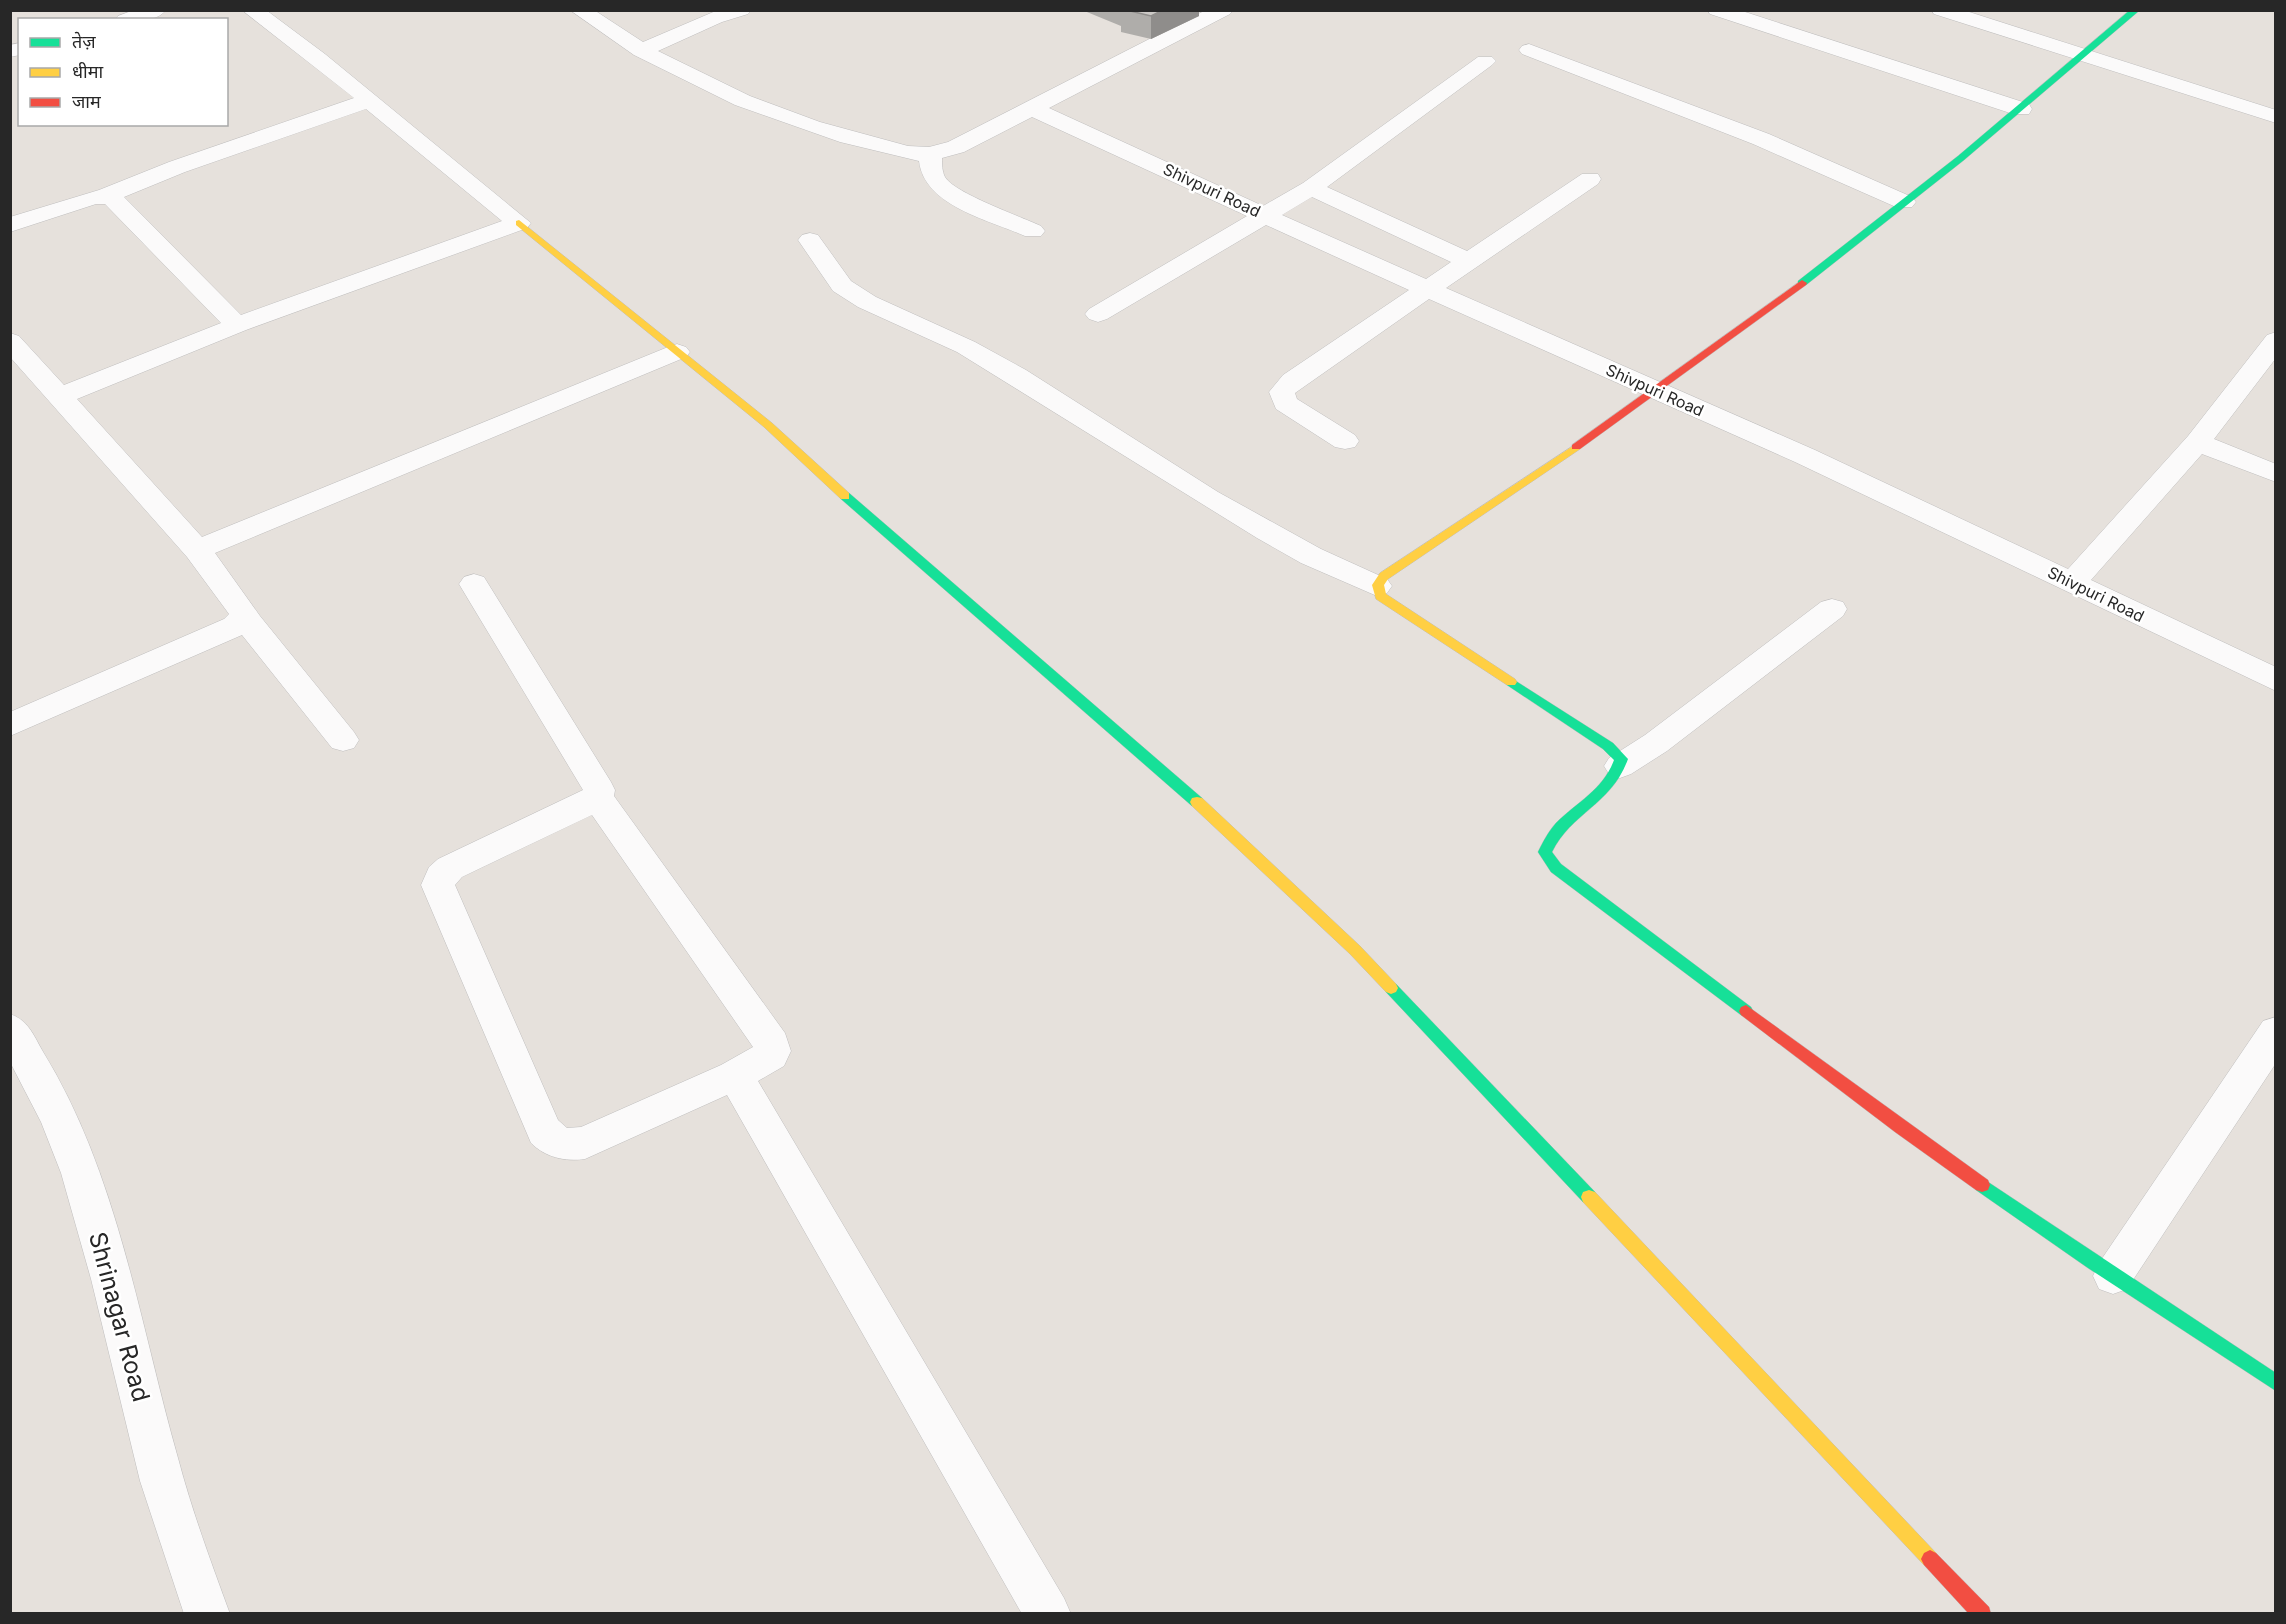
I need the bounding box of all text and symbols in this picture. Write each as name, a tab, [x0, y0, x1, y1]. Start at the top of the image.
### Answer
legend	[18, 18, 228, 126]
text: तेज़	[72, 31, 96, 52]
text: धीमा	[72, 61, 103, 82]
text: जाम	[72, 91, 102, 112]
street label: Shivpuri Road	[1160, 159, 1264, 221]
street label: Shivpuri Road	[1603, 359, 1707, 421]
street label: Shivpuri Road	[2044, 562, 2148, 626]
street label: Shrinagar Road	[83, 1229, 156, 1405]

